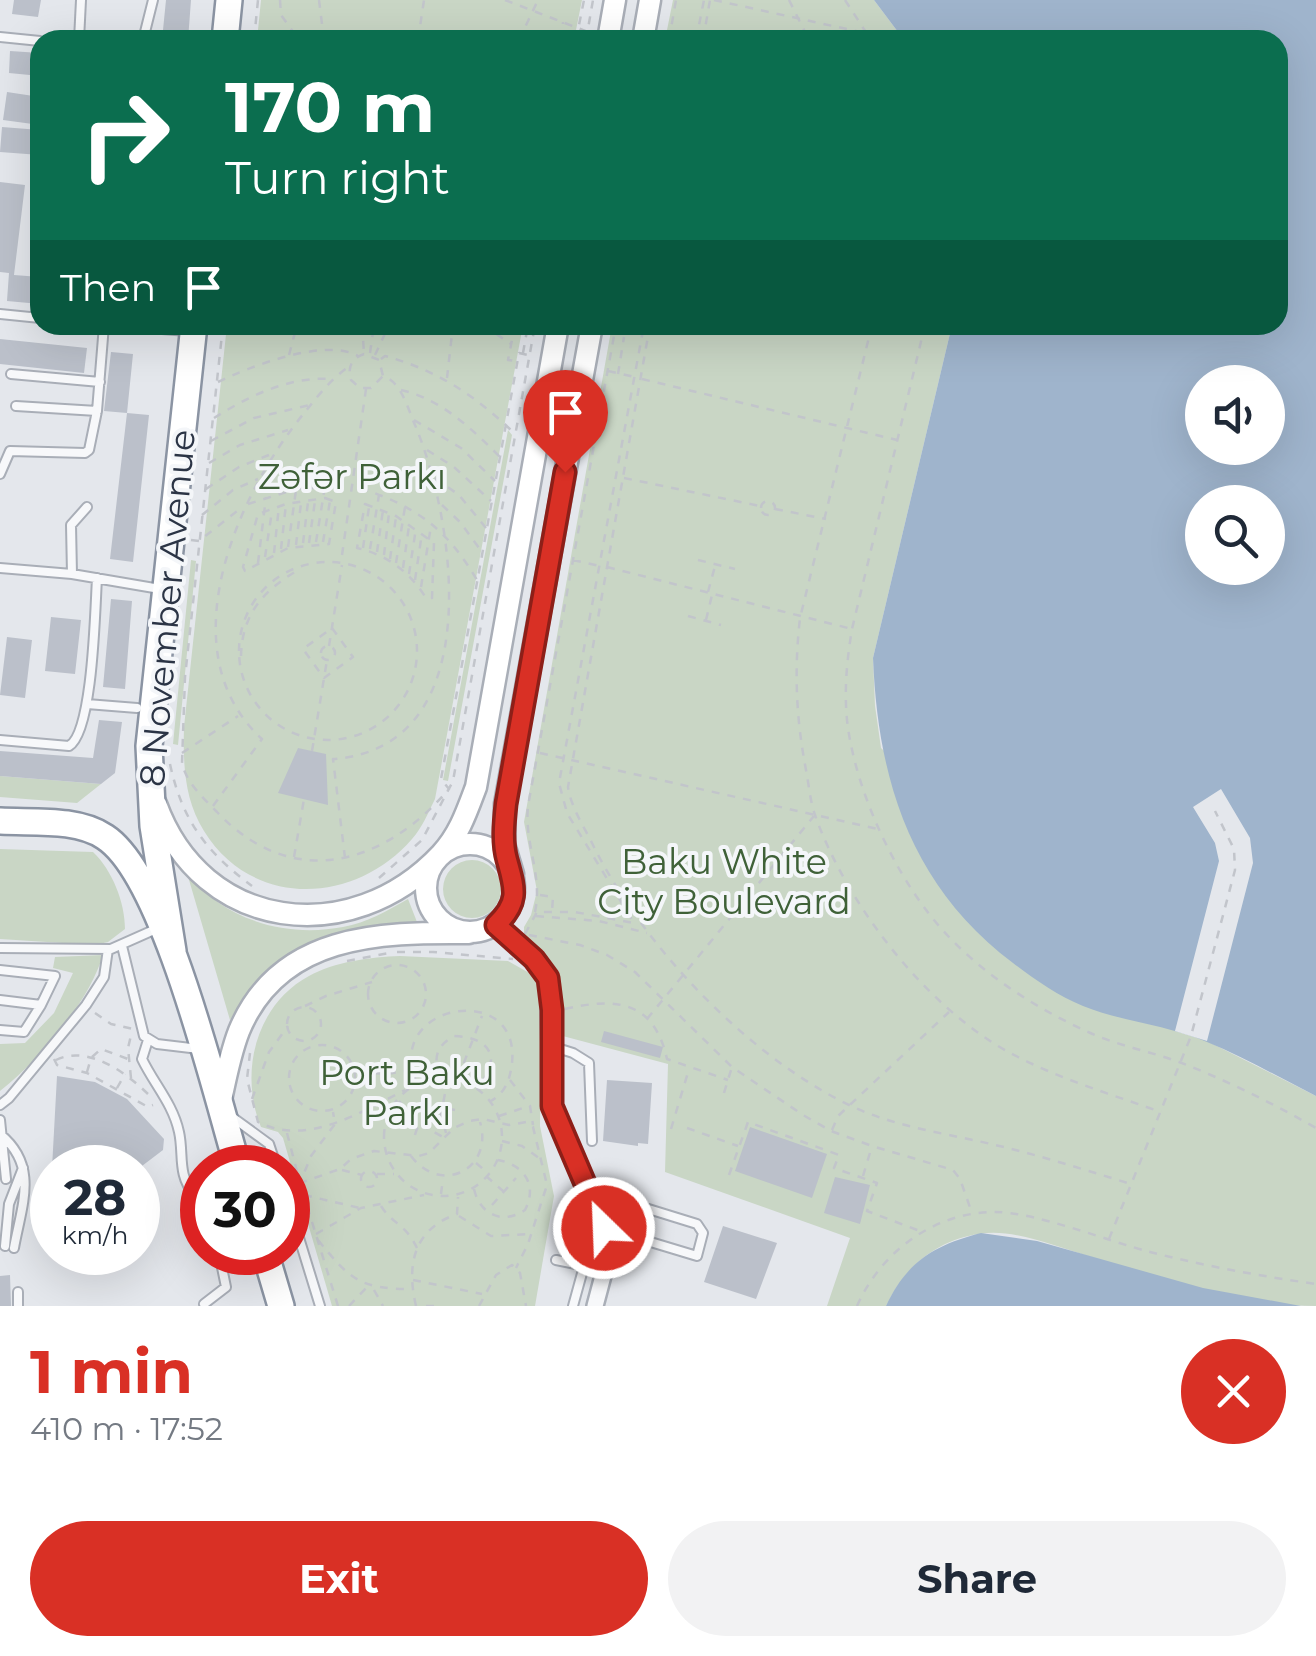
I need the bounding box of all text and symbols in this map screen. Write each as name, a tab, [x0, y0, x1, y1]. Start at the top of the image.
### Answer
text: 170 m	[225, 64, 435, 150]
icon: right	[60, 70, 190, 200]
text: Turn right	[225, 150, 450, 205]
icon: arrive	[176, 260, 231, 315]
text: Then	[60, 264, 156, 311]
map controls	[1185, 365, 1285, 585]
button: sound	[1185, 365, 1285, 465]
pin	[523, 370, 608, 473]
icon: arrive	[538, 385, 593, 440]
street label: 8 November Avenue	[130, 428, 204, 788]
park label: Zəfər Parkı	[258, 455, 446, 498]
button: search	[1185, 485, 1285, 585]
park label: Baku White City Boulevard	[597, 840, 851, 923]
park label: Port Baku Parkı	[319, 1051, 495, 1134]
speed limit sign: 30	[180, 1145, 310, 1275]
text: 28	[64, 1167, 126, 1228]
position arrow	[552, 1176, 656, 1280]
text: km/h	[62, 1220, 128, 1250]
text: 1 min	[30, 1335, 193, 1408]
button: close	[1181, 1339, 1286, 1444]
text: 410 m · 17:52	[30, 1409, 223, 1448]
button: Exit	[30, 1521, 648, 1636]
button: Share	[668, 1521, 1286, 1636]

